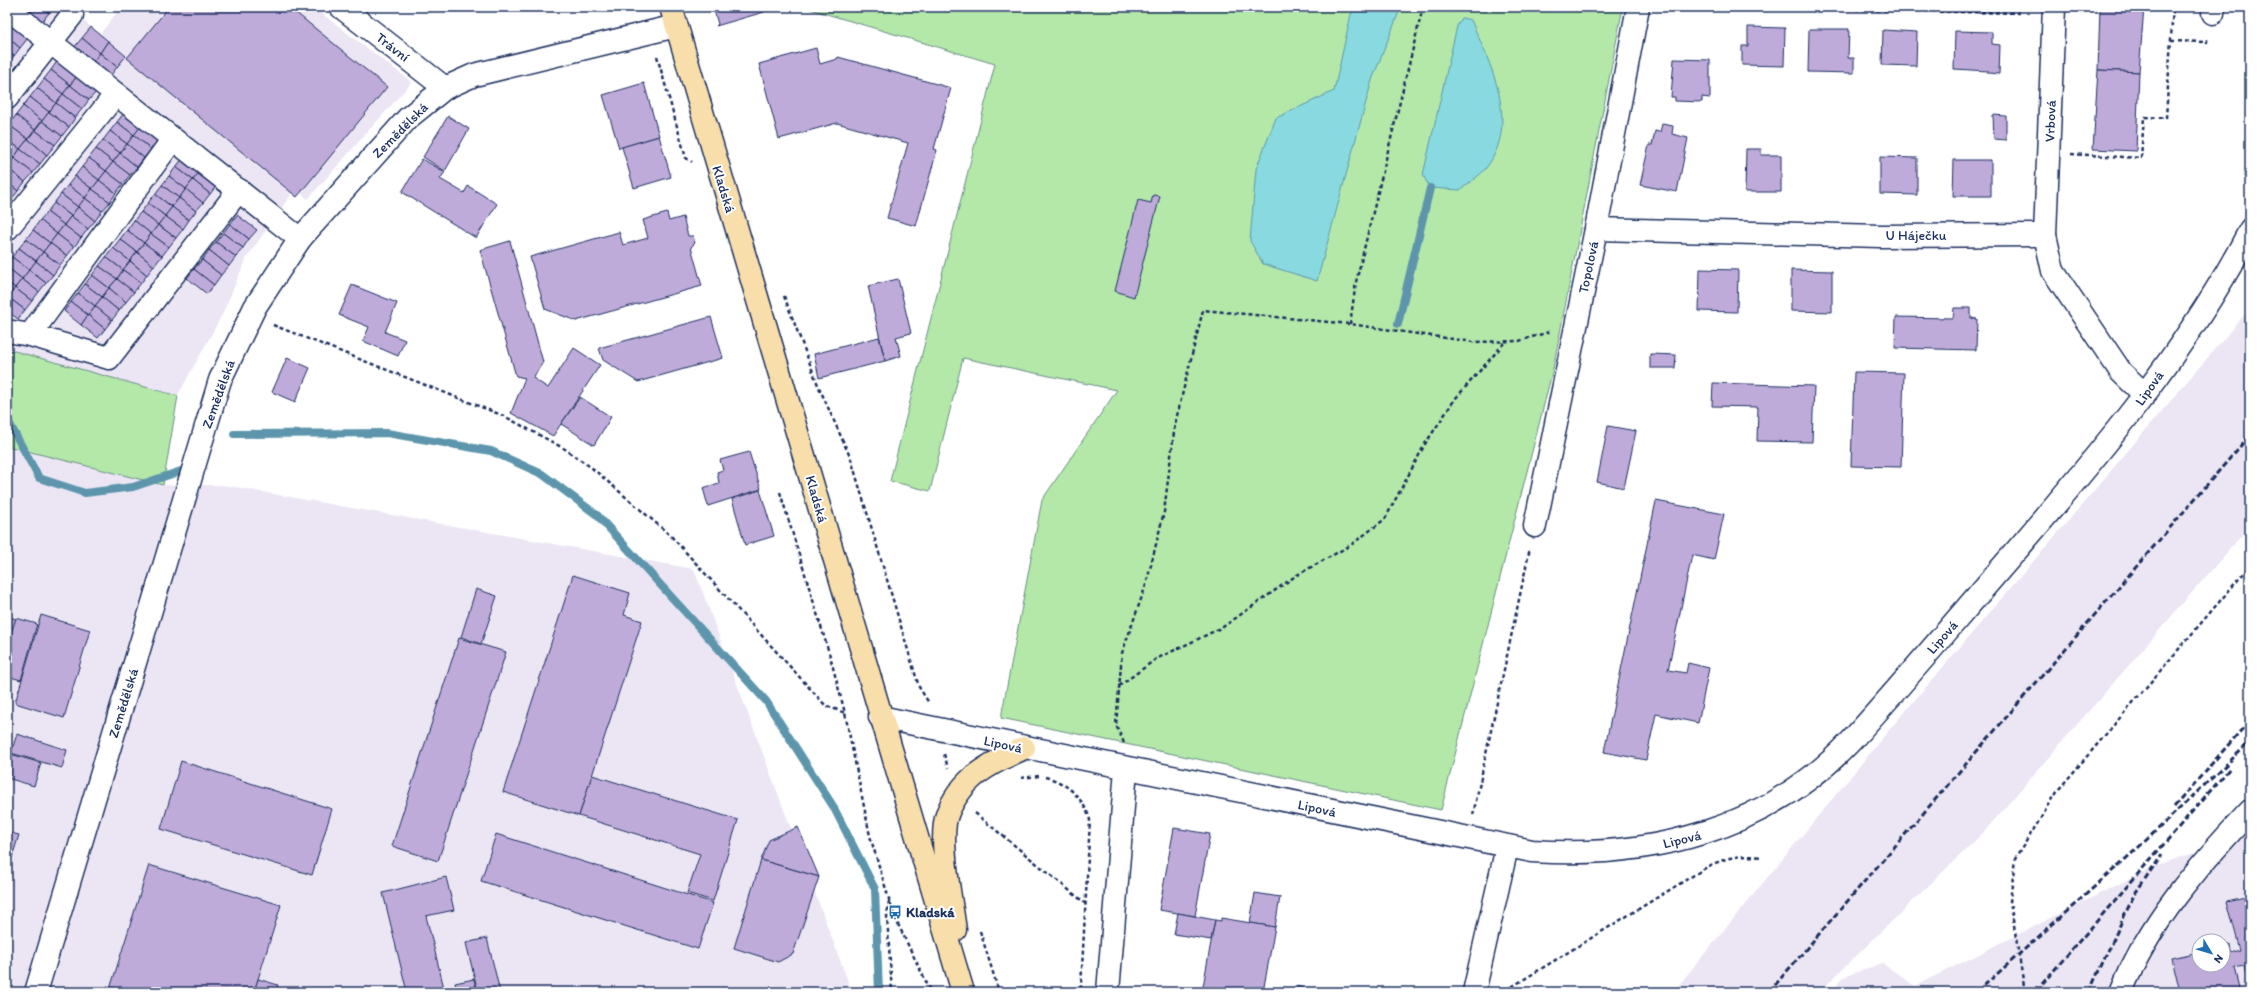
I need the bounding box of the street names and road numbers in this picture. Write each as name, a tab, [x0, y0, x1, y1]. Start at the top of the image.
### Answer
street label: Trávní	[373, 29, 413, 66]
street label: Zemědělská	[369, 98, 432, 162]
street label: Vrbová	[2041, 99, 2060, 142]
street label: Kladská	[708, 163, 739, 216]
street label: U Háječku	[1886, 227, 1947, 244]
street label: Topolová	[1575, 239, 1602, 295]
street label: Zemědělská	[198, 357, 239, 431]
street label: Lipová	[2131, 367, 2168, 409]
street label: Kladská	[802, 473, 832, 525]
street label: Lipová	[1923, 617, 1962, 658]
street label: Zemědělská	[105, 666, 142, 740]
street label: Lipová	[982, 732, 1024, 757]
street label: Lipová	[1296, 796, 1338, 821]
street label: Lipová	[1661, 826, 1704, 852]

